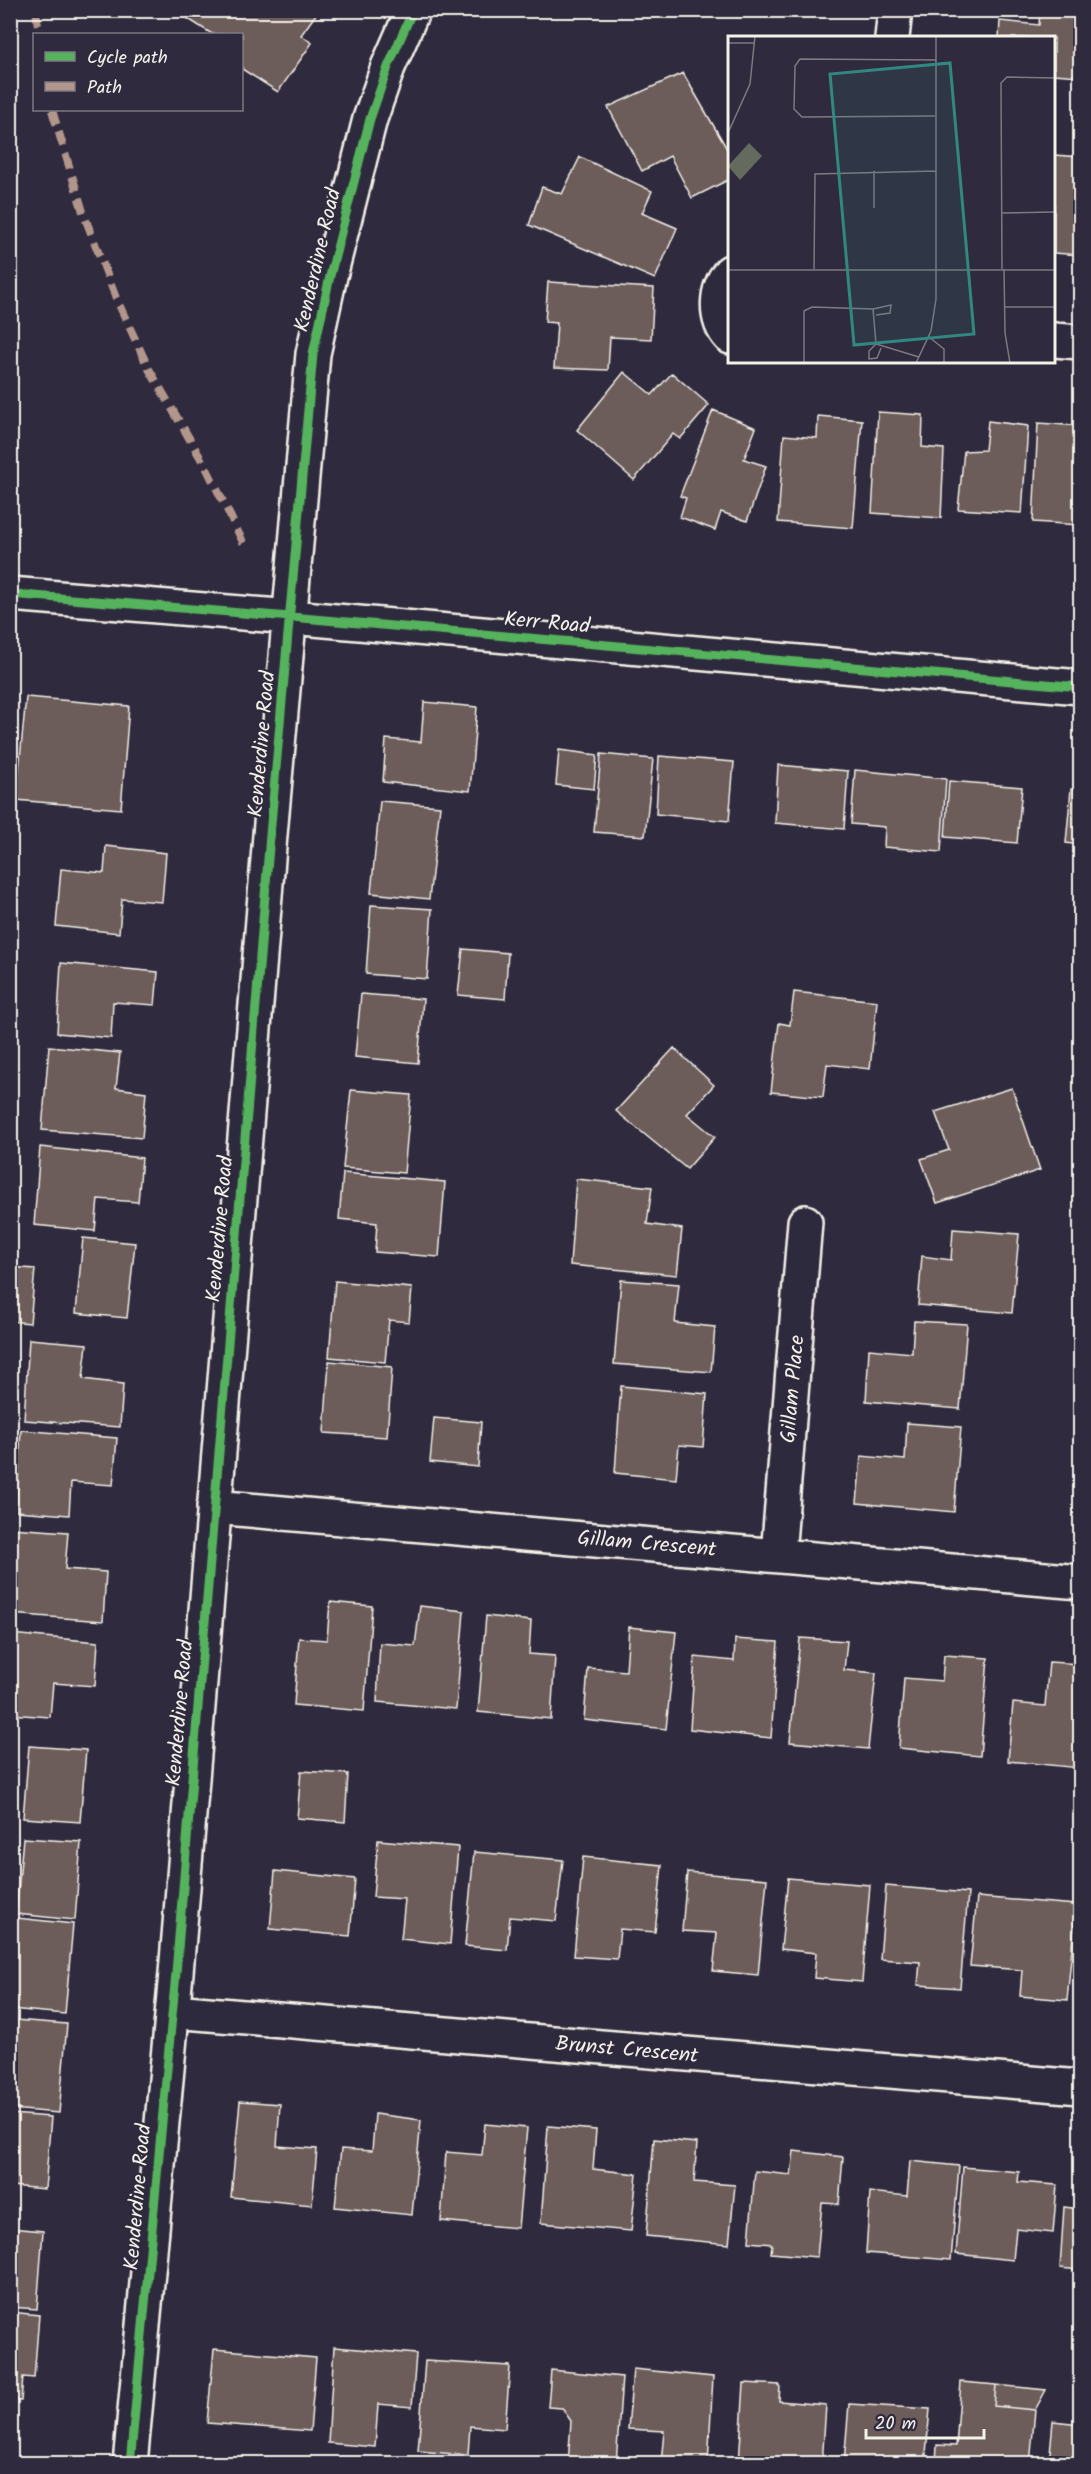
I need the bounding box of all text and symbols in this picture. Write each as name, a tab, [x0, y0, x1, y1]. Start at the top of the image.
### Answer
legend	[33, 33, 243, 111]
inset map	[728, 36, 1055, 363]
text: Cycle path	[87, 44, 168, 73]
text: Path	[87, 74, 122, 103]
street label: Kenderdine Road	[286, 185, 351, 335]
street label: Kerr Road	[502, 603, 592, 644]
street label: Kenderdine Road	[240, 669, 285, 819]
street label: Kenderdine Road	[198, 1154, 243, 1304]
street label: Gillam Place	[772, 1333, 815, 1445]
street label: Gillam Crescent	[576, 1522, 718, 1567]
street label: Kenderdine Road	[158, 1638, 203, 1788]
street label: Brunst Crescent	[554, 2028, 700, 2073]
street label: Kenderdine Road	[116, 2122, 161, 2272]
scale bar	[866, 2402, 984, 2440]
text: 20 m	[875, 2410, 916, 2439]

